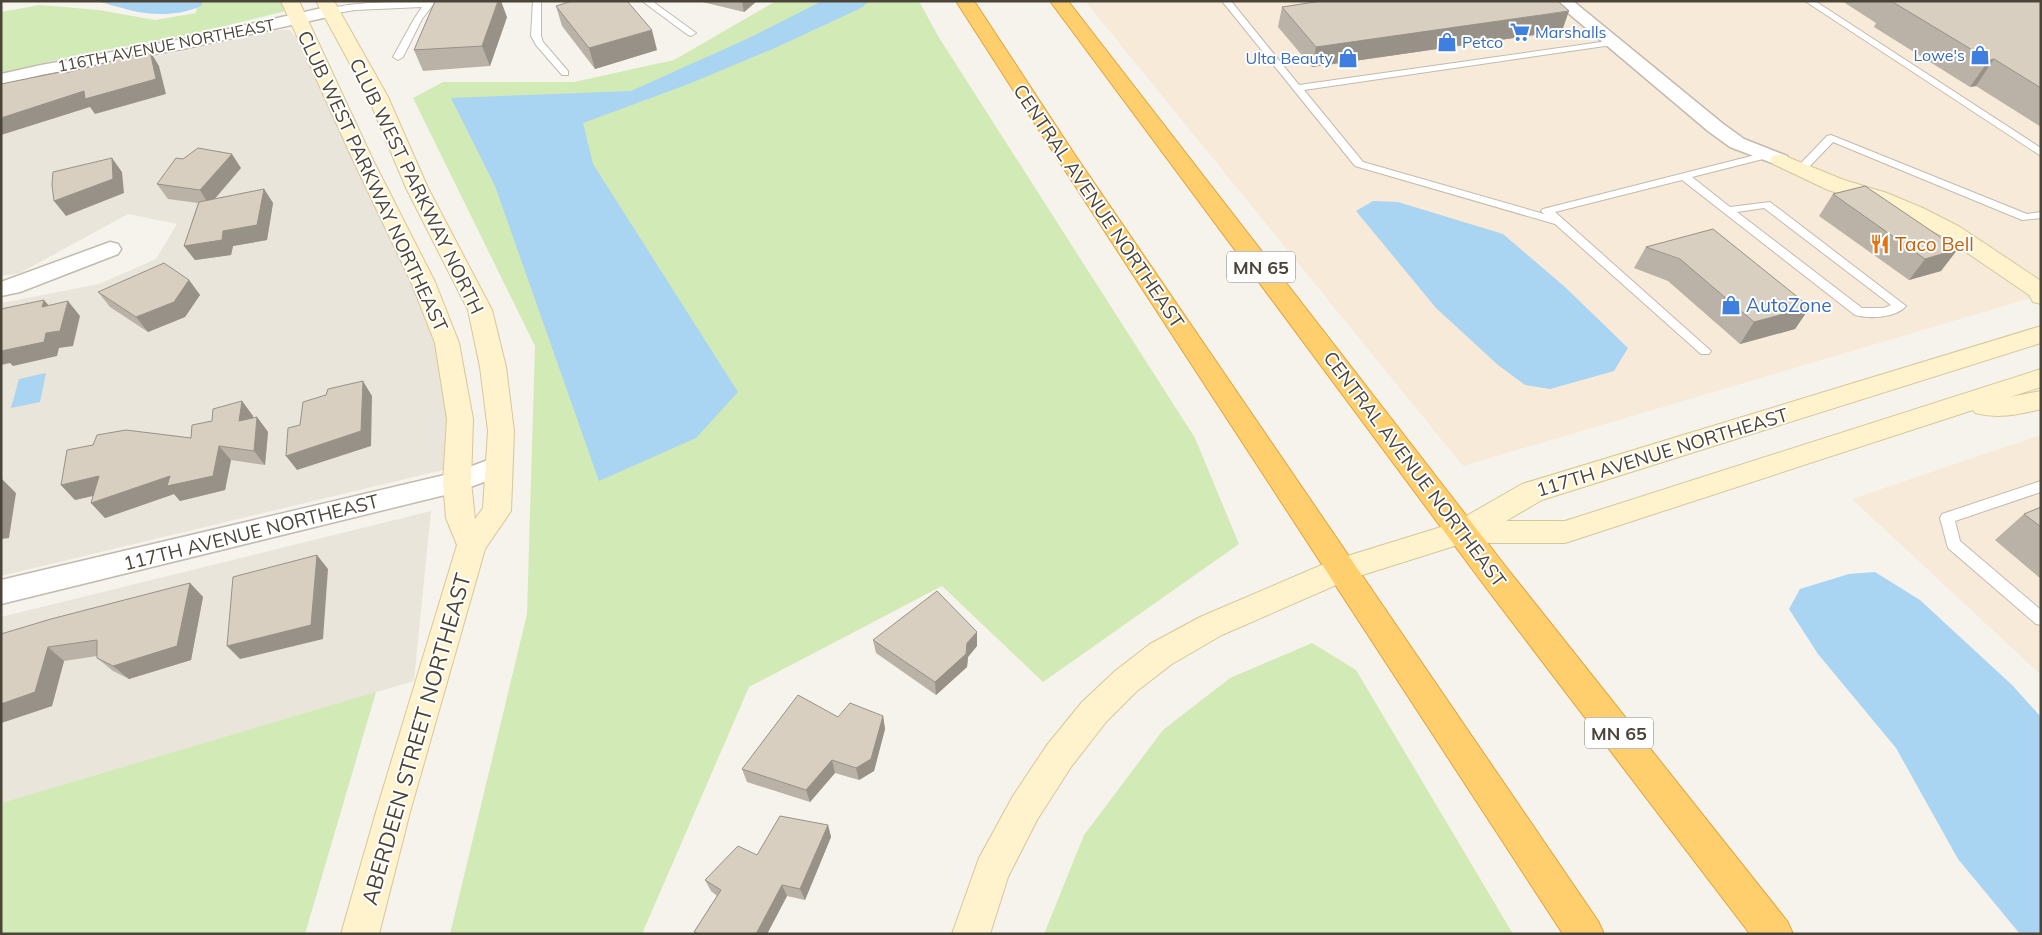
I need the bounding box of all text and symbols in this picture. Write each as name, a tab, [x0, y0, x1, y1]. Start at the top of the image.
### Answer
street label: 116TH AVENUE NORTHEAST	[56, 14, 277, 76]
supermarket icon: Marshalls	[1509, 21, 1531, 43]
place label: Marshalls	[1535, 22, 1607, 42]
street label: CLUB WEST PARKWAY NORTHEAST	[293, 27, 453, 335]
shop icon: Petco	[1436, 31, 1458, 53]
place label: Petco	[1462, 32, 1503, 52]
shop icon: Lowe's	[1969, 44, 1991, 66]
place label: Lowe's	[1913, 45, 1965, 65]
shop icon: Ulta Beauty	[1337, 47, 1359, 69]
place label: Ulta Beauty	[1246, 48, 1333, 68]
street label: CLUB WEST PARKWAY NORTH	[345, 54, 489, 318]
street label: CENTRAL AVENUE NORTHEAST	[1008, 79, 1190, 333]
place label: Taco Bell	[1895, 232, 1974, 256]
restaurant icon: Taco Bell	[1869, 233, 1891, 255]
road number: MN 65	[1227, 252, 1295, 282]
place label: AutoZone	[1746, 293, 1832, 317]
shop icon: AutoZone	[1720, 294, 1742, 316]
street label: CENTRAL AVENUE NORTHEAST	[1318, 346, 1512, 592]
street label: 117TH AVENUE NORTHEAST	[1533, 402, 1791, 502]
street label: 117TH AVENUE NORTHEAST	[121, 489, 382, 575]
street label: ABERDEEN STREET NORTHEAST	[355, 570, 477, 908]
road number: MN 65	[1585, 718, 1653, 748]

